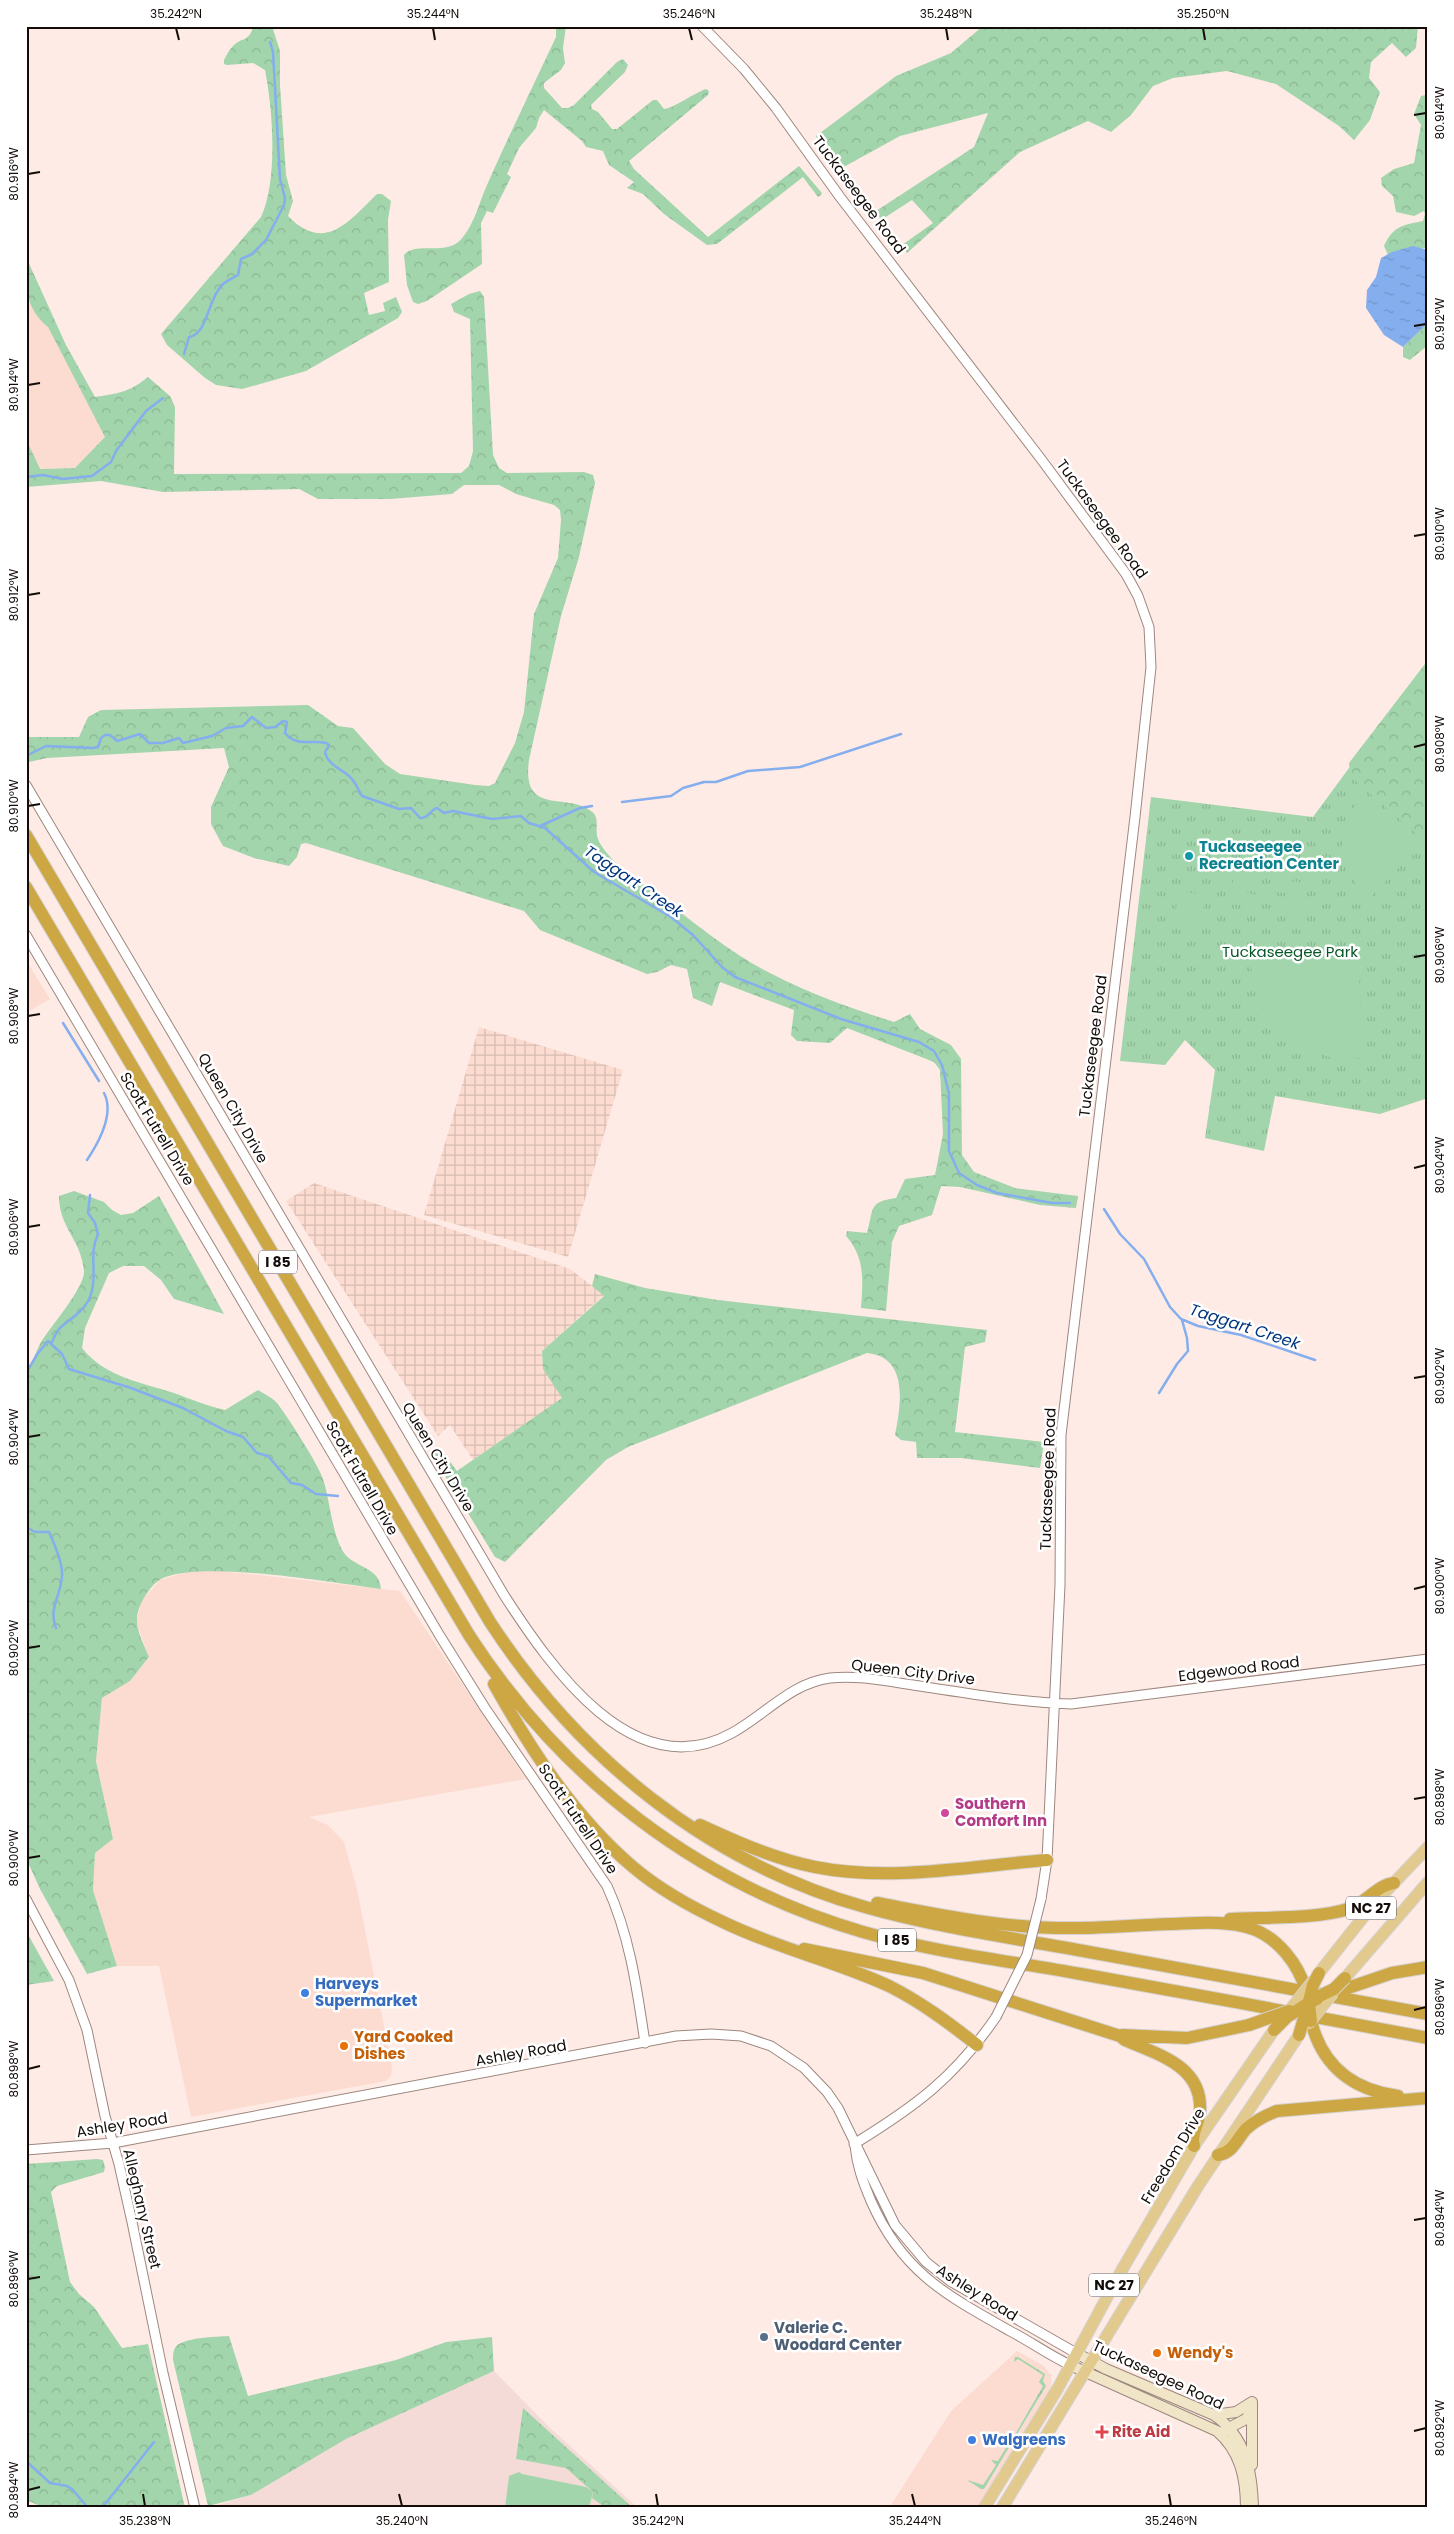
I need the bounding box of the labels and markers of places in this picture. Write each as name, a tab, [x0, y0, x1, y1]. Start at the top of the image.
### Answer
place label: Tuckaseegee Recreation Center	[1199, 836, 1339, 874]
marker: Tuckaseegee Recreation Center	[1183, 850, 1195, 862]
place label: Southern Comfort Inn	[955, 1793, 1047, 1831]
marker: Southern Comfort Inn	[939, 1807, 951, 1819]
place label: Harveys Supermarket	[315, 1973, 417, 2011]
marker: Harveys Supermarket	[299, 1987, 311, 1999]
place label: Yard Cooked Dishes	[354, 2026, 453, 2064]
marker: Yard Cooked Dishes	[338, 2040, 350, 2052]
place label: Valerie C. Woodard Center	[774, 2317, 902, 2355]
marker: Valerie C. Woodard Center	[758, 2331, 770, 2343]
place label: Wendy's	[1167, 2342, 1233, 2363]
marker: Wendy's	[1151, 2347, 1163, 2359]
place label: Rite Aid	[1112, 2421, 1170, 2442]
marker: Rite Aid	[1096, 2426, 1108, 2438]
place label: Walgreens	[982, 2429, 1066, 2450]
marker: Walgreens	[966, 2434, 978, 2446]

